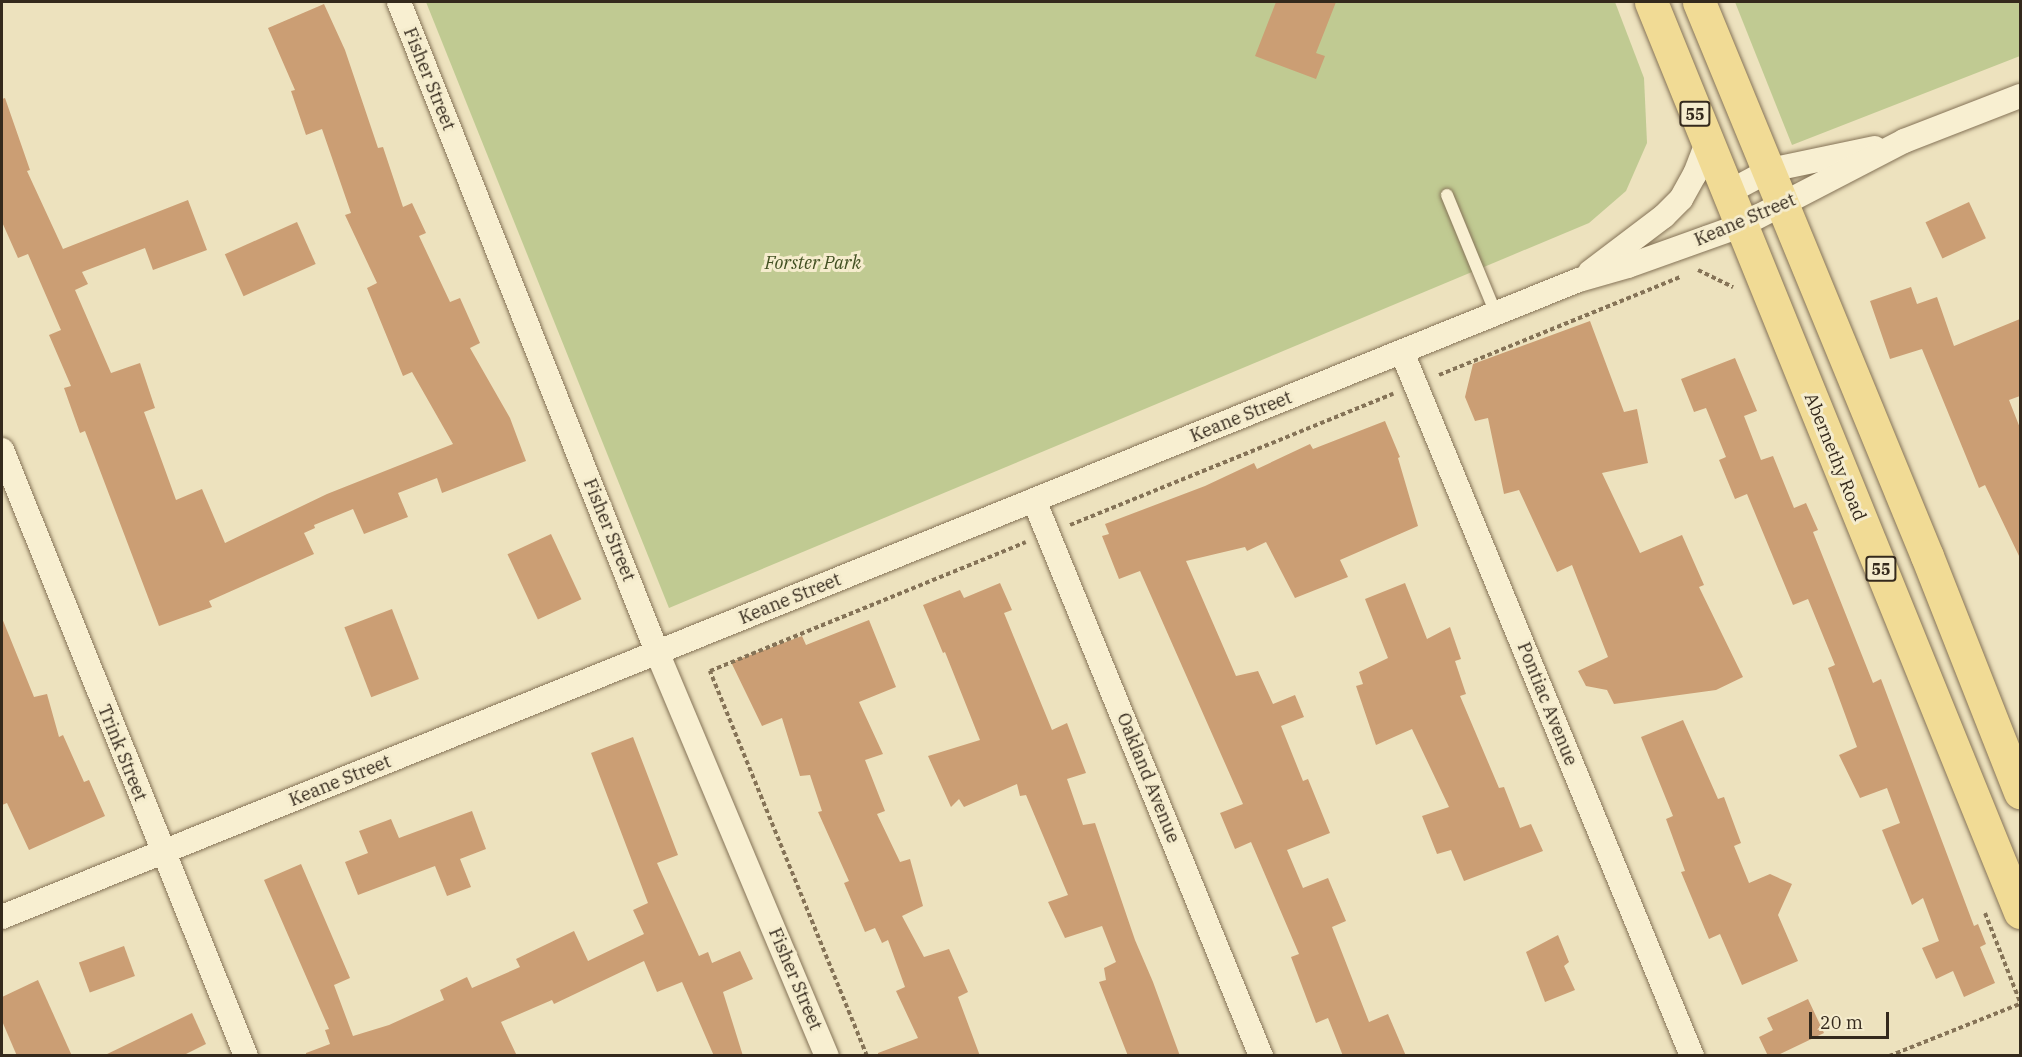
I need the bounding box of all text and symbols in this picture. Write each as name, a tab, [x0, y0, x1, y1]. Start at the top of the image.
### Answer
street label: Fisher Street	[399, 24, 459, 134]
road number: 55	[1678, 101, 1712, 127]
street label: Keane Street	[1691, 189, 1799, 251]
park label: Forster Park	[765, 252, 861, 274]
street label: Keane Street	[1187, 387, 1295, 447]
street label: Abernethy Road	[1799, 390, 1871, 524]
street label: Fisher Street	[579, 475, 639, 585]
road number: 55	[1864, 556, 1898, 582]
street label: Keane Street	[736, 569, 844, 629]
street label: Pontiac Avenue	[1512, 639, 1582, 769]
street label: Trink Street	[93, 702, 151, 804]
street label: Oakland Avenue	[1112, 710, 1184, 846]
street label: Keane Street	[286, 751, 394, 811]
street label: Fisher Street	[764, 925, 826, 1033]
scale bar	[1812, 1000, 1892, 1038]
text: 20 m	[1820, 1011, 1863, 1034]

